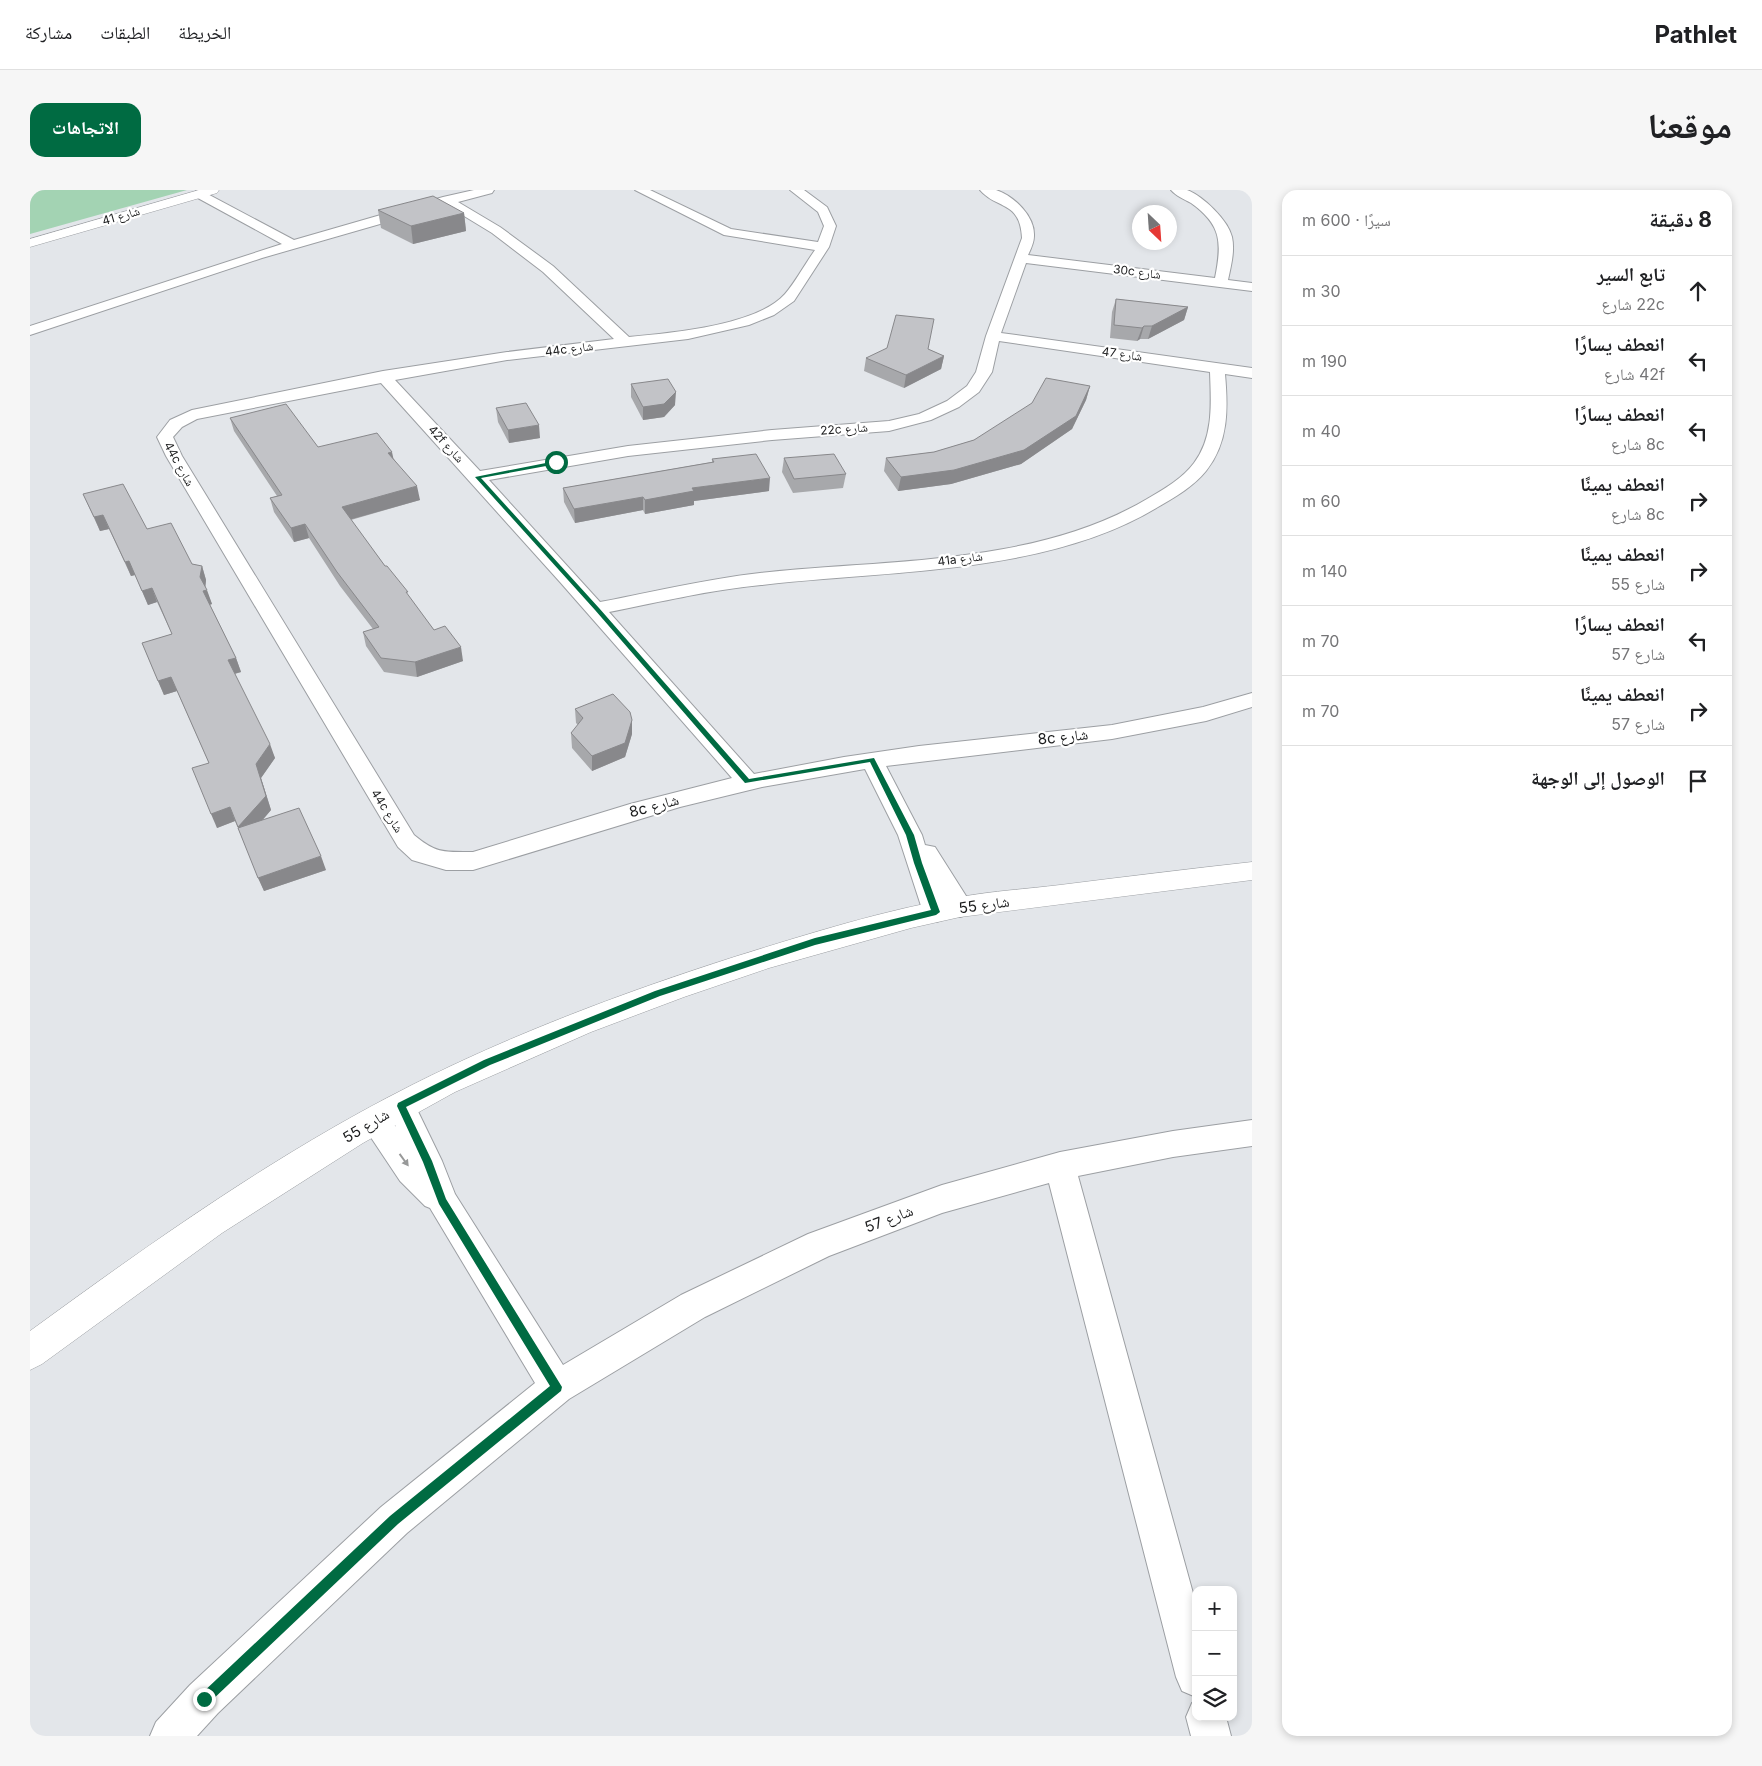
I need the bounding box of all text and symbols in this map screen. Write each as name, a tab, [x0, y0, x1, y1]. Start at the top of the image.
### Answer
text: Pathlet	[1654, 20, 1737, 49]
text: مشاركة	[25, 22, 72, 43]
text: الطبقات	[100, 22, 150, 43]
text: الخريطة	[178, 22, 231, 43]
button: الاتجاهات	[30, 103, 141, 157]
text: موقعنا	[1647, 104, 1732, 146]
street label: شارع 41	[100, 203, 142, 229]
north arrow	[1132, 205, 1177, 250]
text: 8 دقيقة	[1649, 207, 1712, 232]
text: سيرًا · 600 m	[1302, 210, 1391, 230]
street label: 30c شارع	[1112, 261, 1162, 283]
text: تابع السير	[1597, 263, 1665, 286]
icon: ahead	[1684, 277, 1712, 305]
text: 30 m	[1302, 281, 1341, 301]
text: 22c شارع	[1601, 294, 1665, 314]
text: انعطف يسارًا	[1574, 333, 1665, 356]
street label: 44c شارع	[544, 338, 594, 360]
street label: شارع 47	[1101, 343, 1143, 365]
icon: left	[1684, 347, 1712, 375]
text: 190 m	[1302, 351, 1347, 371]
text: 42f شارع	[1604, 364, 1665, 384]
text: انعطف يسارًا	[1574, 403, 1665, 426]
icon: left	[1684, 417, 1712, 445]
street label: 22c شارع	[820, 419, 868, 439]
text: 40 m	[1302, 421, 1341, 441]
street label: 42f شارع	[425, 422, 468, 466]
text: 8c شارع	[1611, 434, 1665, 454]
street label: 44c شارع	[160, 439, 198, 489]
route start	[545, 451, 568, 474]
text: انعطف يمينًا	[1580, 473, 1665, 496]
icon: right	[1684, 487, 1712, 515]
text: 60 m	[1302, 491, 1341, 511]
text: 8c شارع	[1611, 504, 1665, 524]
text: انعطف يمينًا	[1580, 543, 1665, 566]
street label: 41a شارع	[937, 548, 984, 570]
icon: right	[1684, 557, 1712, 585]
text: 140 m	[1302, 561, 1347, 581]
text: شارع 55	[1611, 574, 1665, 594]
text: انعطف يسارًا	[1574, 613, 1665, 636]
icon: left	[1684, 627, 1712, 655]
text: 70 m	[1302, 631, 1339, 651]
text: شارع 57	[1611, 644, 1665, 664]
text: انعطف يمينًا	[1580, 683, 1665, 706]
icon: right	[1684, 697, 1712, 725]
text: 70 m	[1302, 701, 1339, 721]
text: شارع 57	[1611, 714, 1665, 734]
street label: 8c شارع	[1037, 724, 1089, 750]
text: الوصول إلى الوجهة	[1531, 767, 1665, 790]
icon: arrive	[1684, 767, 1712, 795]
street label: 44c شارع	[367, 786, 407, 836]
street label: 8c شارع	[627, 790, 681, 822]
street label: شارع 55	[957, 892, 1011, 918]
street label: شارع 55	[339, 1104, 393, 1148]
one-way arrow	[398, 1153, 409, 1166]
street label: شارع 57	[862, 1201, 916, 1237]
map controls	[1192, 1586, 1237, 1721]
button: +	[1192, 1586, 1237, 1631]
button: −	[1192, 1631, 1237, 1676]
button: layers	[1192, 1676, 1237, 1721]
route end	[193, 1688, 216, 1711]

